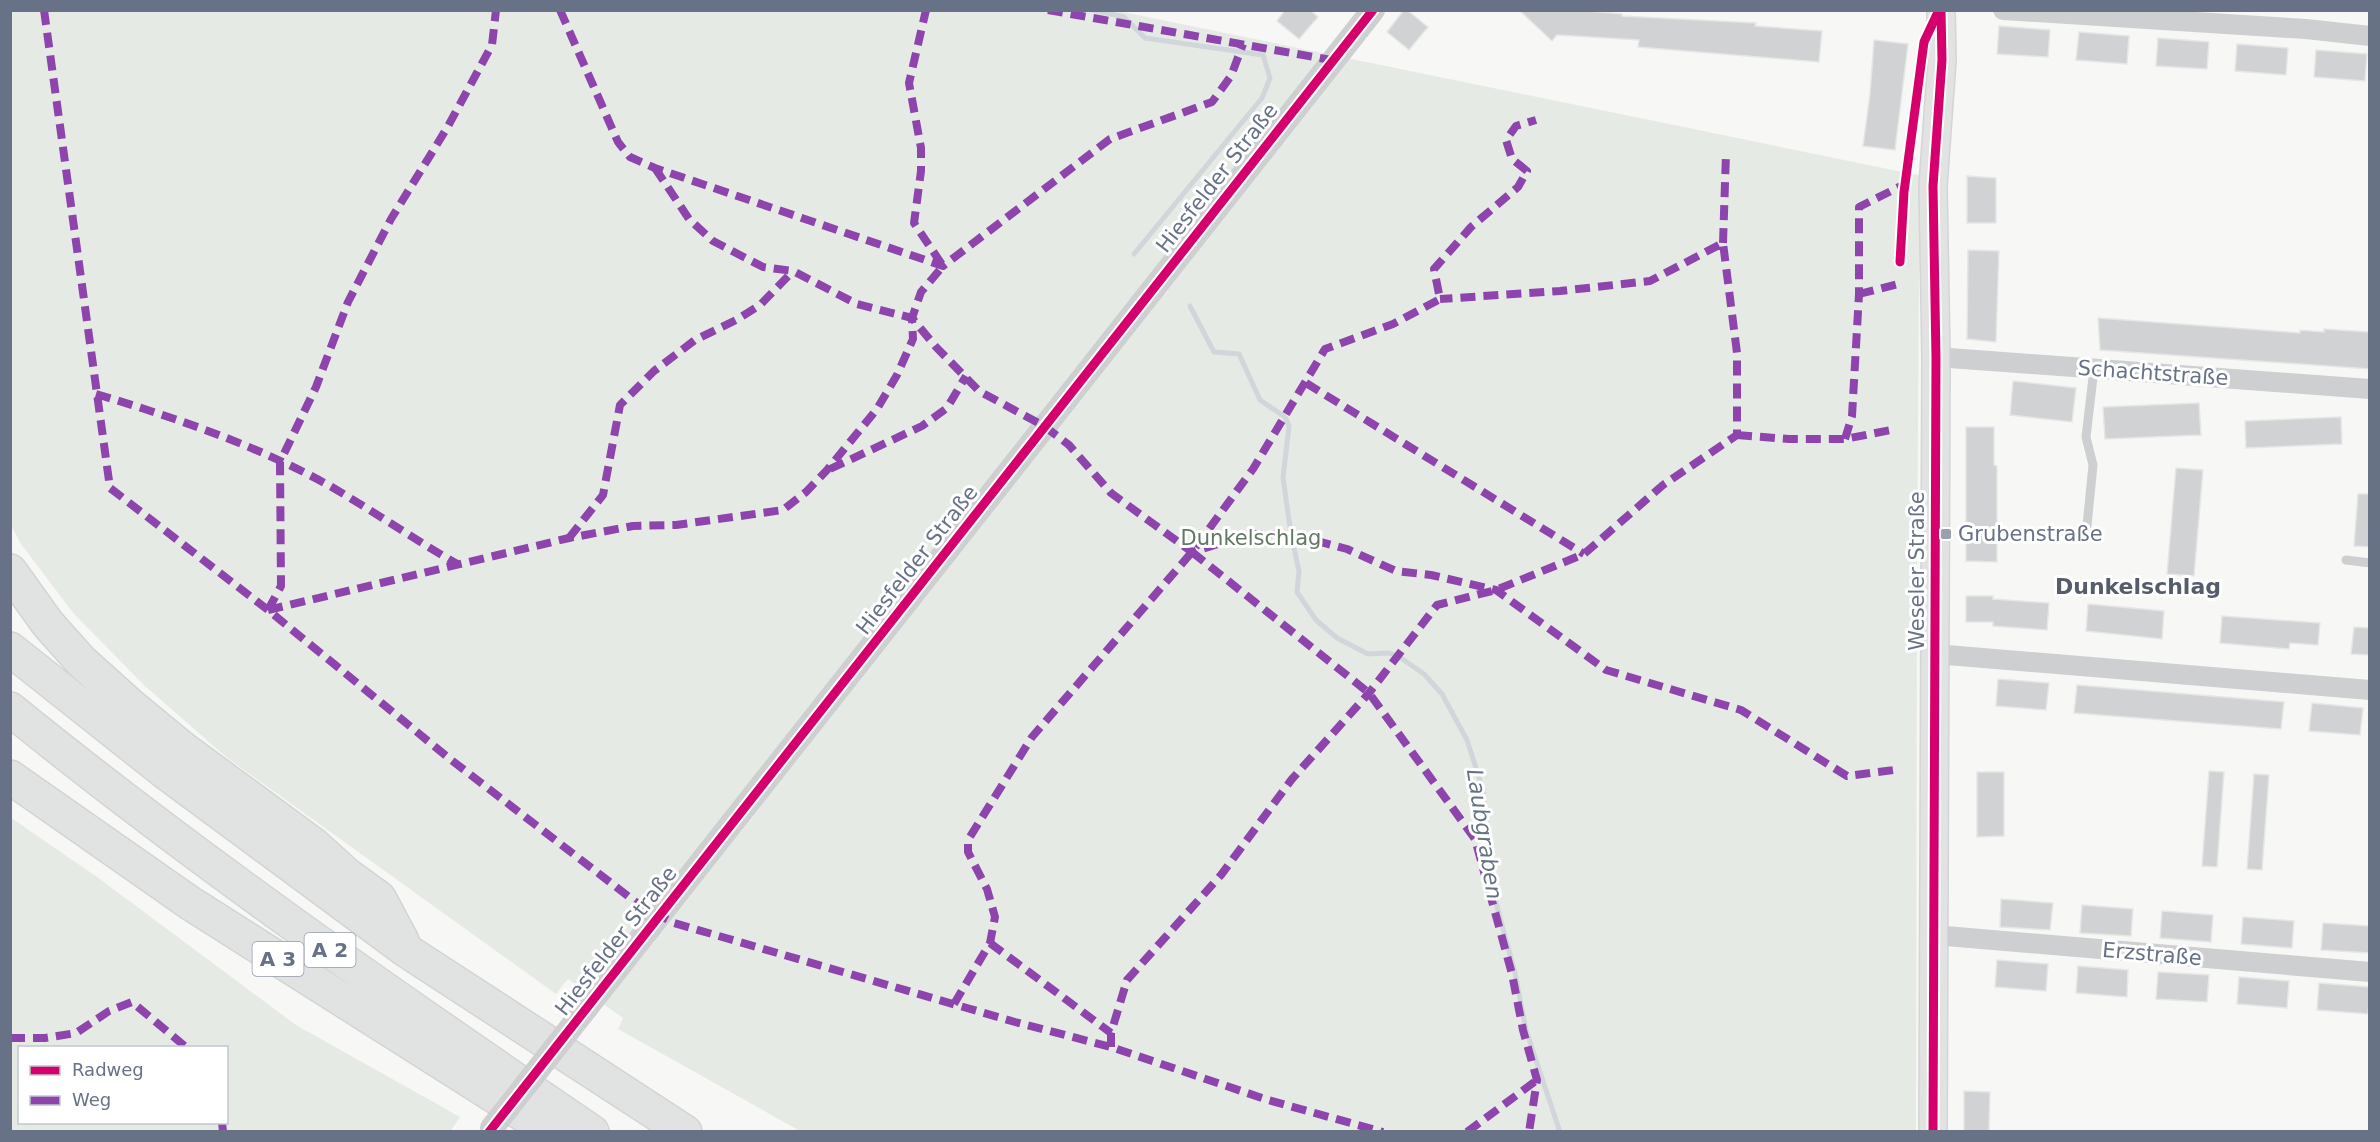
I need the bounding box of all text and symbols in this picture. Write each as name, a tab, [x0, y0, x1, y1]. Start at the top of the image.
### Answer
street label: Hiesfelder Straße	[1151, 99, 1283, 257]
street label: Schachtstraße	[2077, 356, 2229, 390]
street label: Hiesfelder Straße	[851, 481, 983, 639]
street label: Weseler Straße	[1905, 491, 1929, 651]
place label: Grubenstraße	[1958, 522, 2103, 546]
park label: Dunkelschlag	[1181, 526, 1321, 550]
marker: Grubenstraße	[1939, 527, 1953, 541]
district label: Dunkelschlag	[2055, 574, 2221, 599]
water label: Laubgraben	[1462, 767, 1507, 901]
street label: Hiesfelder Straße	[550, 862, 682, 1020]
road number: A 2	[304, 933, 356, 967]
street label: Erzstraße	[2101, 938, 2203, 970]
road number: A 3	[252, 942, 304, 976]
legend	[18, 1046, 228, 1124]
text: Radweg	[72, 1059, 144, 1080]
text: Weg	[72, 1089, 111, 1110]

